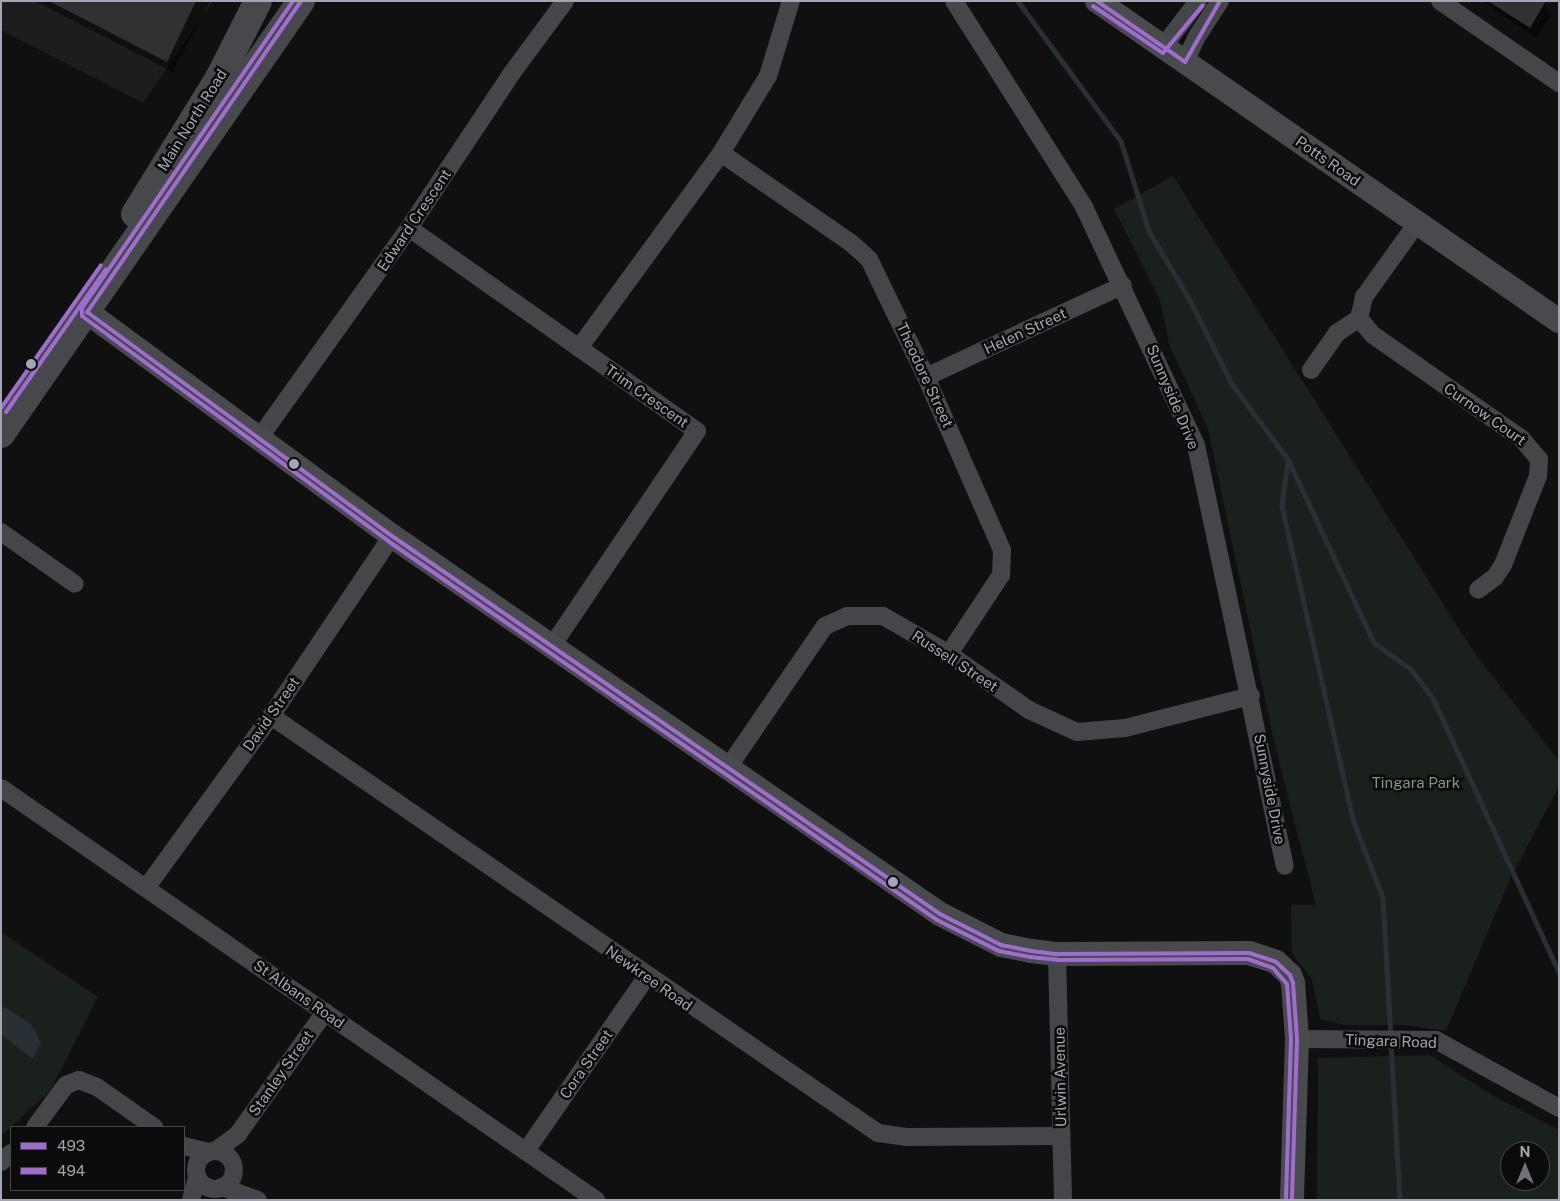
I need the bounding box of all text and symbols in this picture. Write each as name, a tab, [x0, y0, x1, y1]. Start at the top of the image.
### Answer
street label: Main North Road	[153, 66, 231, 174]
street label: Potts Road	[1292, 132, 1364, 190]
street label: Edward Crescent	[373, 166, 455, 274]
street label: Helen Street	[981, 304, 1069, 358]
street label: Theodore Street	[893, 320, 957, 430]
street label: Sunnyside Drive	[1143, 342, 1203, 452]
unlabelled marker	[26, 359, 36, 369]
street label: Trim Crescent	[602, 361, 692, 431]
street label: Curnow Court	[1440, 379, 1530, 449]
unlabelled marker	[289, 459, 299, 469]
street label: Russell Street	[909, 627, 1001, 695]
street label: David Street	[239, 674, 303, 754]
street label: Sunnyside Drive	[1250, 732, 1290, 846]
park label: Tingara Park	[1372, 774, 1460, 792]
unlabelled marker	[888, 877, 898, 887]
street label: Newkree Road	[602, 941, 696, 1015]
street label: St Albans Road	[250, 956, 348, 1032]
street label: Cora Street	[556, 1026, 616, 1102]
street label: Stanley Street	[245, 1027, 317, 1119]
street label: Urlwin Avenue	[1050, 1027, 1070, 1127]
street label: Tingara Road	[1345, 1030, 1437, 1052]
legend	[10, 1126, 185, 1191]
text: 493	[57, 1137, 85, 1154]
north arrow	[1500, 1141, 1550, 1191]
text: N	[1520, 1144, 1530, 1160]
text: 494	[57, 1162, 85, 1179]

